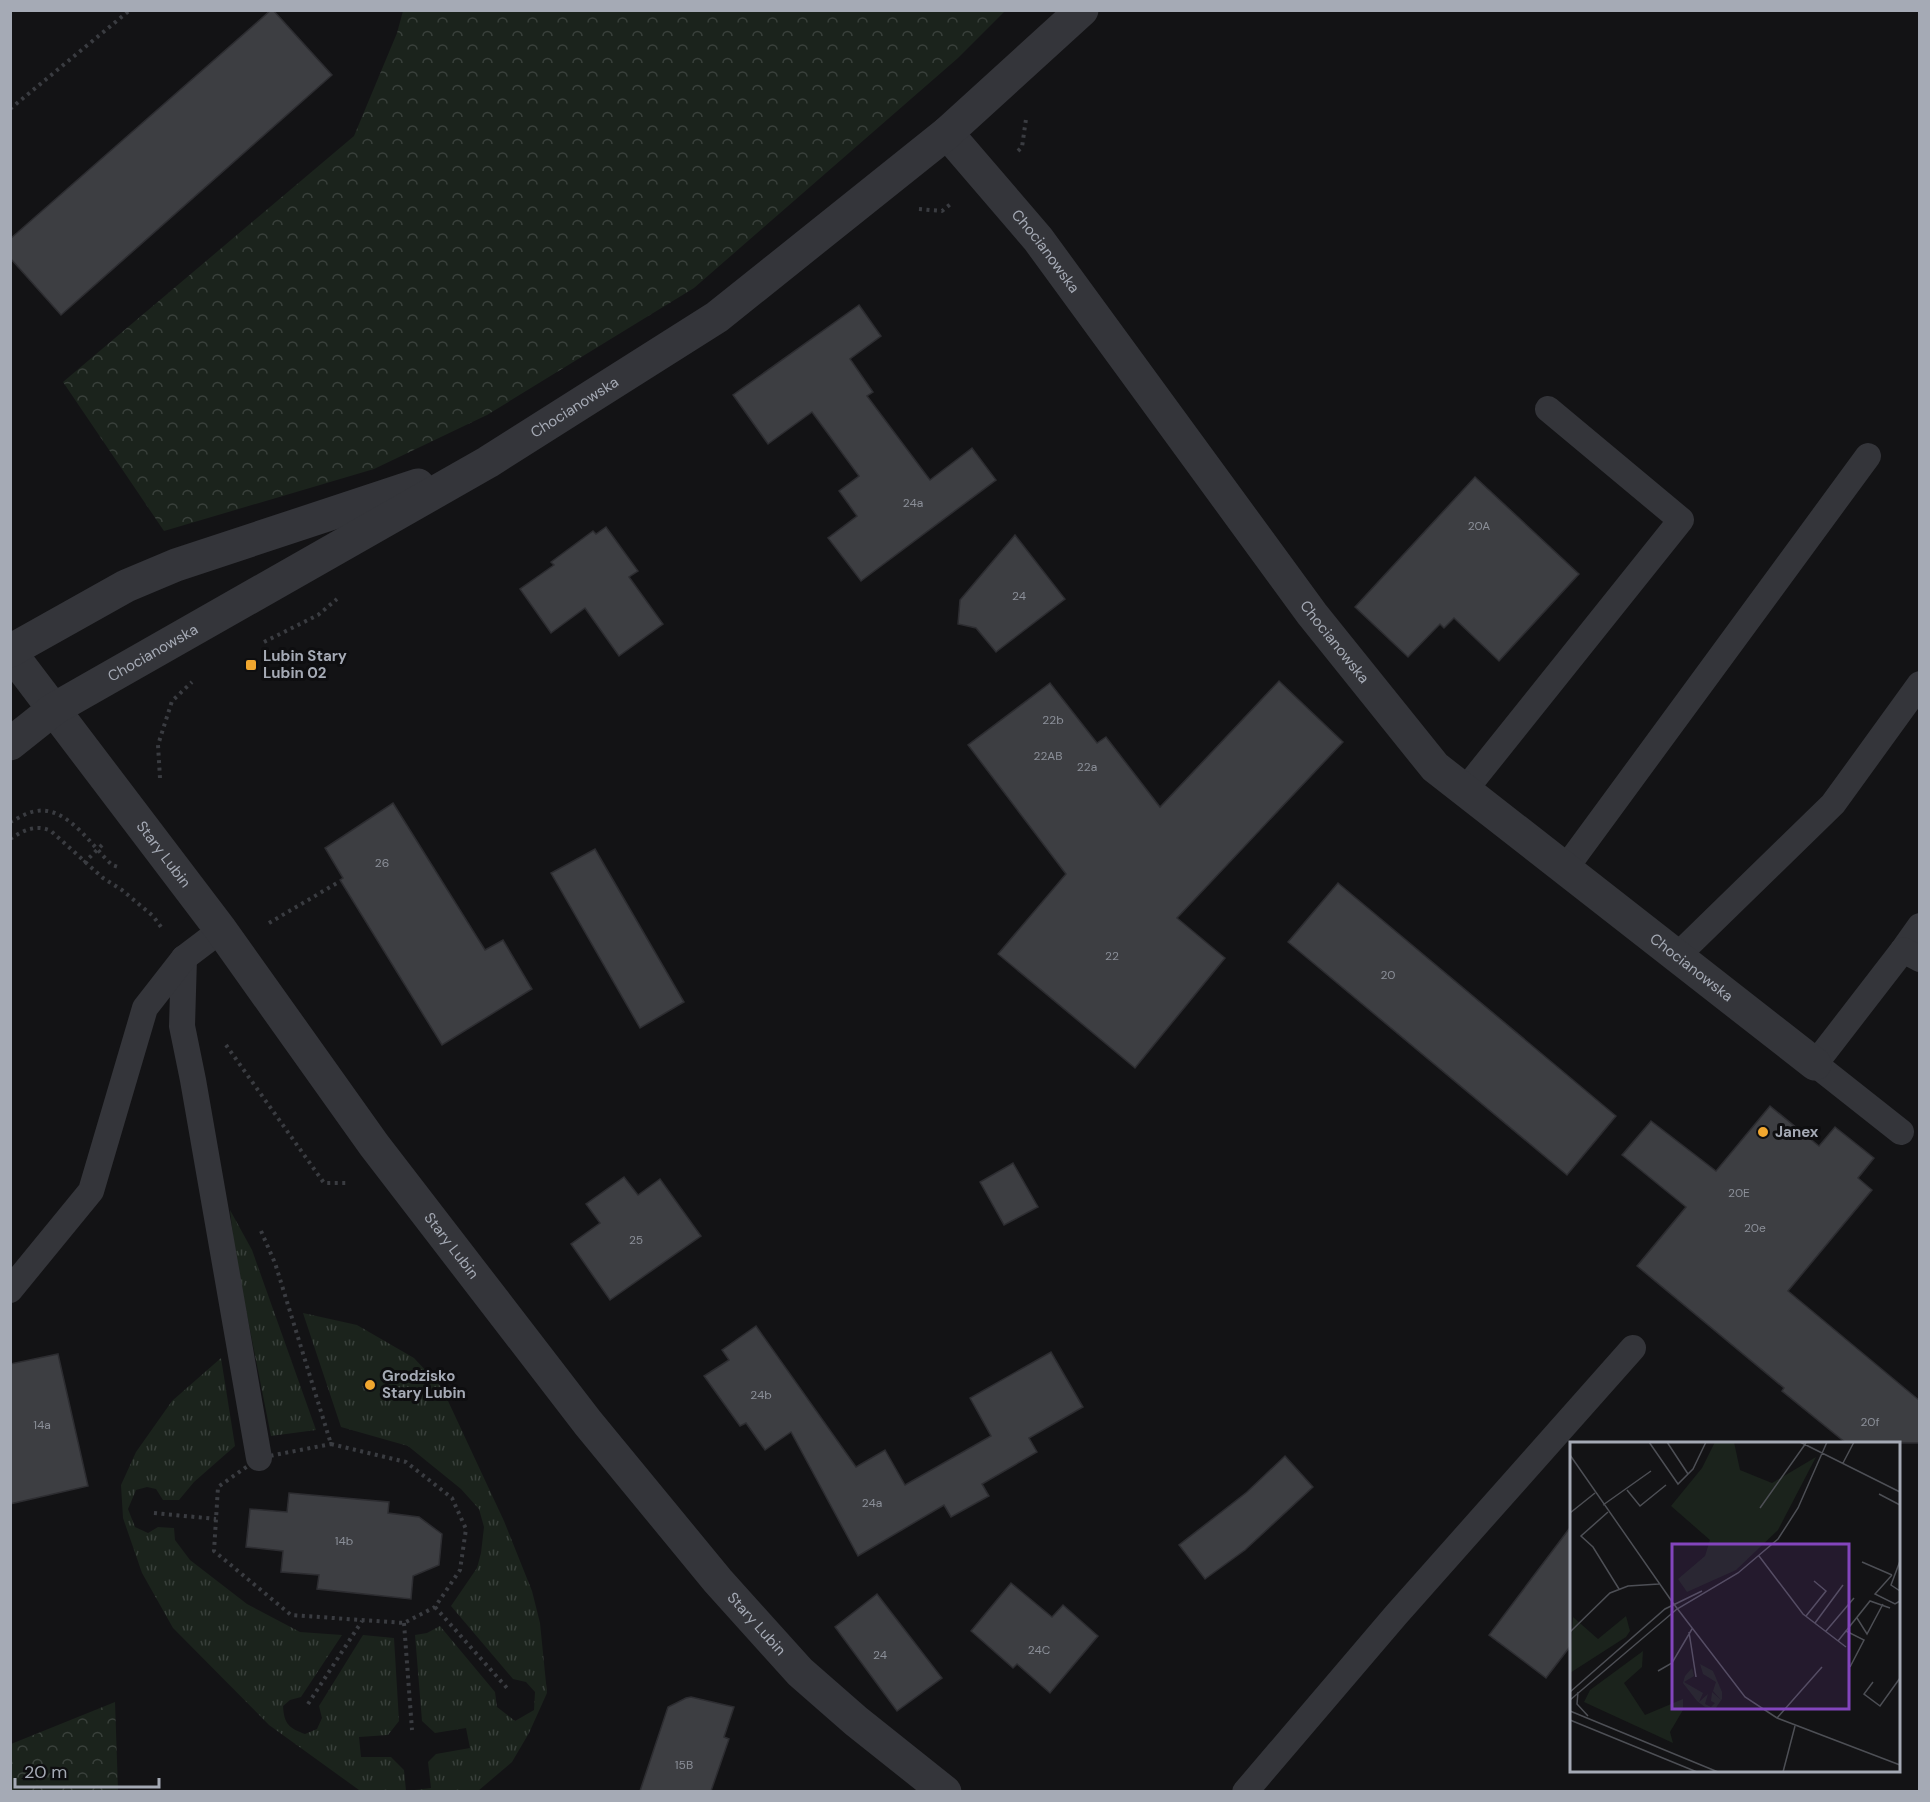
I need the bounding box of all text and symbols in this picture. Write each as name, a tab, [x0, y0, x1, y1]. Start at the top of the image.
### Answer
street label: Chocianowska	[1007, 205, 1084, 297]
street label: Chocianowska	[527, 372, 622, 443]
house number: 24a	[903, 495, 923, 511]
house number: 20A	[1468, 518, 1490, 534]
house number: 24	[1012, 588, 1026, 604]
street label: Chocianowska	[1295, 596, 1374, 687]
street label: Chocianowska	[104, 619, 202, 686]
place label: Lubin Stary Lubin 02	[263, 646, 347, 683]
marker: Lubin Stary Lubin 02	[244, 658, 258, 672]
house number: 22b	[1042, 712, 1064, 728]
house number: 22AB	[1033, 748, 1063, 764]
house number: 22a	[1077, 759, 1097, 775]
street label: Stary Lubin	[132, 817, 195, 892]
house number: 26	[375, 855, 389, 871]
street label: Chocianowska	[1646, 929, 1737, 1006]
house number: 22	[1105, 948, 1119, 964]
house number: 20	[1380, 967, 1396, 983]
place label: Janex	[1775, 1122, 1819, 1142]
marker: Janex	[1756, 1125, 1770, 1139]
house number: 20E	[1728, 1185, 1750, 1201]
street label: Stary Lubin	[420, 1208, 483, 1283]
house number: 20e	[1744, 1220, 1766, 1236]
house number: 25	[629, 1232, 643, 1248]
place label: Grodzisko Stary Lubin	[382, 1366, 466, 1403]
marker: Grodzisko Stary Lubin	[363, 1378, 377, 1392]
house number: 24b	[750, 1387, 772, 1403]
house number: 20f	[1860, 1414, 1880, 1430]
house number: 14a	[33, 1417, 51, 1433]
inset map	[1570, 1442, 1900, 1772]
house number: 24a	[862, 1495, 882, 1511]
house number: 14b	[335, 1533, 353, 1549]
street label: Stary Lubin	[723, 1588, 790, 1660]
house number: 24C	[1028, 1642, 1051, 1658]
house number: 24	[873, 1647, 887, 1663]
scale bar	[15, 1751, 159, 1789]
house number: 15B	[675, 1757, 693, 1773]
text: 20 m	[24, 1760, 67, 1784]

